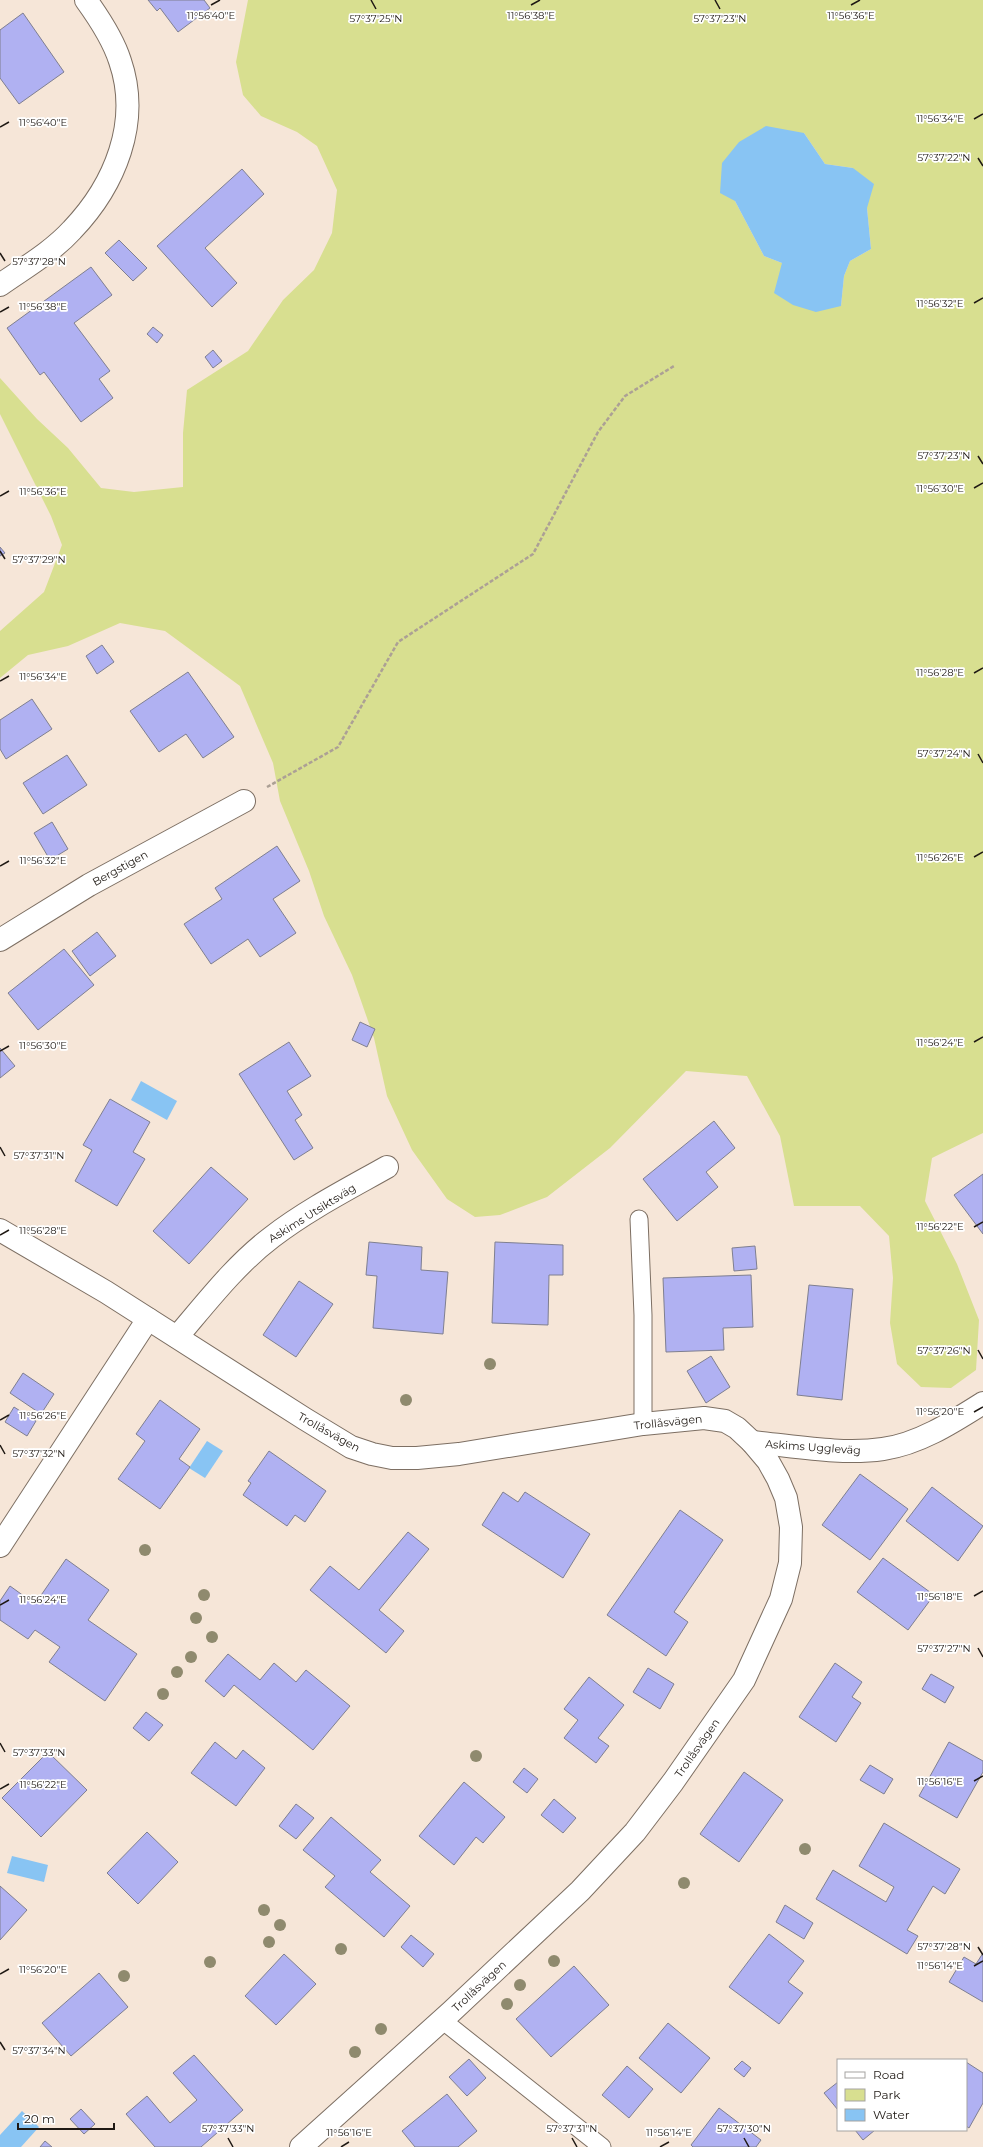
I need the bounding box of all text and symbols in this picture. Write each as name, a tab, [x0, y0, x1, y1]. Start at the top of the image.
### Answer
text: 11°56'40"E	[187, 9, 236, 22]
text: 11°56'38"E	[507, 9, 555, 22]
text: 11°56'36"E	[827, 9, 875, 22]
text: 57°37'25"N	[350, 12, 402, 25]
text: 57°37'23"N	[694, 12, 746, 25]
text: 11°56'34"E	[916, 112, 964, 125]
text: 11°56'40"E	[19, 116, 68, 129]
text: 57°37'22"N	[918, 151, 971, 164]
text: 57°37'28"N	[12, 255, 66, 268]
text: 11°56'32"E	[916, 297, 964, 310]
text: 11°56'38"E	[19, 300, 67, 313]
text: 57°37'23"N	[918, 449, 970, 462]
text: 11°56'30"E	[916, 482, 964, 495]
text: 11°56'36"E	[19, 485, 67, 498]
text: 57°37'29"N	[12, 553, 66, 566]
text: 11°56'28"E	[916, 666, 964, 679]
text: 11°56'34"E	[19, 670, 67, 683]
text: 57°37'24"N	[917, 747, 971, 760]
street label: Bergstigen	[90, 847, 150, 889]
text: 11°56'26"E	[916, 851, 964, 864]
text: 11°56'32"E	[19, 854, 67, 867]
text: 11°56'24"E	[916, 1036, 964, 1049]
text: 11°56'30"E	[19, 1039, 67, 1052]
text: 57°37'31"N	[14, 1149, 64, 1162]
street label: Askims Utsiktsväg	[266, 1181, 358, 1245]
text: 11°56'22"E	[916, 1220, 964, 1233]
text: 11°56'28"E	[19, 1224, 67, 1237]
text: 57°37'26"N	[917, 1344, 971, 1357]
text: 11°56'20"E	[916, 1405, 964, 1418]
text: 11°56'26"E	[19, 1409, 67, 1422]
street label: Trollåsvägen	[295, 1409, 363, 1455]
street label: Trollåsvägen	[633, 1411, 703, 1433]
street label: Askims Uggleväg	[765, 1437, 861, 1457]
text: 57°37'32"N	[13, 1447, 65, 1460]
text: 11°56'18"E	[917, 1590, 963, 1603]
text: 11°56'24"E	[19, 1593, 67, 1606]
text: 57°37'27"N	[917, 1642, 971, 1655]
street label: Trollåsvägen	[672, 1716, 722, 1780]
text: 57°37'33"N	[13, 1746, 65, 1759]
text: 11°56'16"E	[917, 1775, 963, 1788]
text: 11°56'22"E	[19, 1778, 67, 1791]
text: 57°37'28"N	[917, 1940, 971, 1953]
street label: Trollåsvägen	[449, 1957, 509, 2015]
text: 11°56'14"E	[917, 1959, 963, 1972]
text: 11°56'20"E	[19, 1963, 67, 1976]
text: 57°37'34"N	[12, 2044, 66, 2057]
legend	[837, 2059, 967, 2131]
text: Road	[873, 2067, 904, 2082]
text: Park	[873, 2087, 901, 2102]
scale bar	[18, 2105, 114, 2131]
text: Water	[873, 2107, 910, 2122]
text: 20 m	[24, 2111, 55, 2126]
text: 57°37'33"N	[202, 2122, 254, 2135]
text: 57°37'31"N	[547, 2122, 597, 2135]
text: 57°37'30"N	[717, 2122, 771, 2135]
text: 11°56'16"E	[326, 2126, 372, 2139]
text: 11°56'14"E	[646, 2126, 692, 2139]

